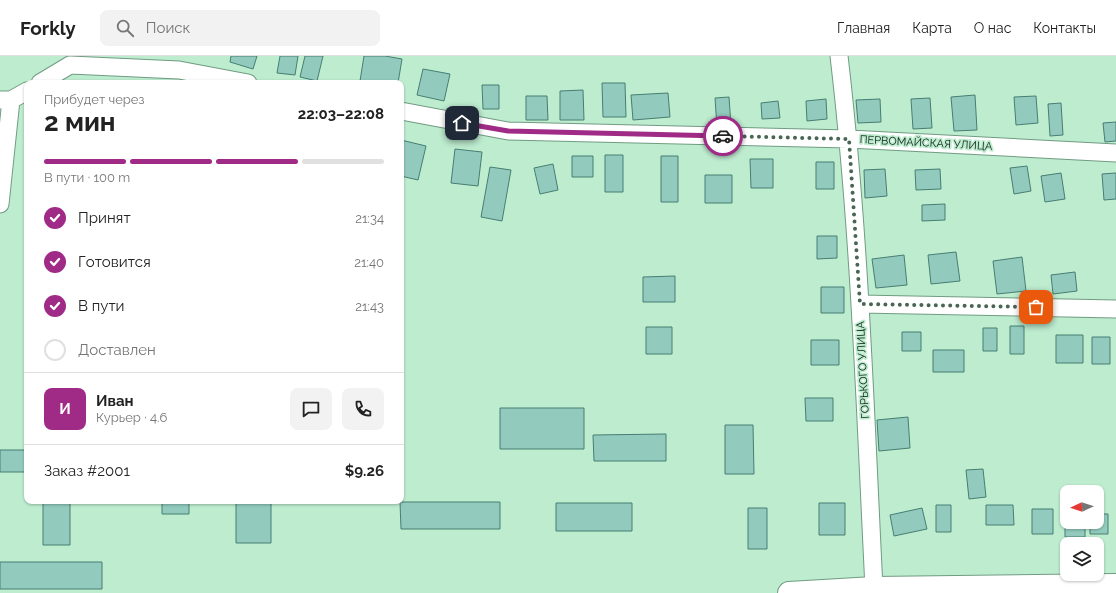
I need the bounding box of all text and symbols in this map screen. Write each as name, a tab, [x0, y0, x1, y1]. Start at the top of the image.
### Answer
search box	[100, 10, 380, 46]
text: Forkly	[20, 17, 76, 39]
icon: search	[114, 17, 136, 39]
text: Поиск	[146, 19, 190, 37]
text: Главная	[837, 20, 890, 36]
text: Карта	[912, 20, 952, 36]
text: О нас	[974, 20, 1011, 36]
text: Контакты	[1033, 20, 1096, 36]
text: Прибудет через	[44, 92, 144, 107]
text: 22:03–22:08	[298, 105, 384, 123]
pin	[445, 106, 479, 140]
text: 2 мин	[44, 107, 116, 137]
icon: home	[451, 112, 473, 134]
courier	[703, 116, 743, 156]
icon: car	[712, 125, 734, 147]
street label: ПЕРВОМАЙСКАЯ УЛИЦА	[859, 133, 993, 153]
text: В пути · 100 m	[44, 170, 130, 185]
icon: check	[44, 207, 66, 229]
text: Принят	[78, 209, 131, 227]
text: 21:34	[355, 211, 384, 226]
icon: check	[44, 251, 66, 273]
text: Готовится	[78, 253, 151, 271]
text: 21:40	[354, 255, 384, 270]
pin	[1019, 290, 1053, 324]
icon: check	[44, 295, 66, 317]
icon: bag	[1025, 296, 1047, 318]
text: В пути	[78, 297, 125, 315]
text: 21:43	[355, 299, 384, 314]
street label: ГОРЬКОГО УЛИЦА	[854, 320, 872, 419]
text: Доставлен	[78, 341, 156, 359]
button: chat	[290, 388, 332, 430]
button: phone	[342, 388, 384, 430]
text: Иван	[96, 392, 134, 410]
text: И	[59, 400, 71, 418]
text: Курьер · 4.6	[96, 410, 167, 425]
text: Заказ #2001	[44, 462, 130, 480]
text: $9.26	[345, 462, 384, 480]
north arrow	[1060, 485, 1104, 529]
map controls	[1060, 485, 1104, 581]
button: layers	[1060, 537, 1104, 581]

